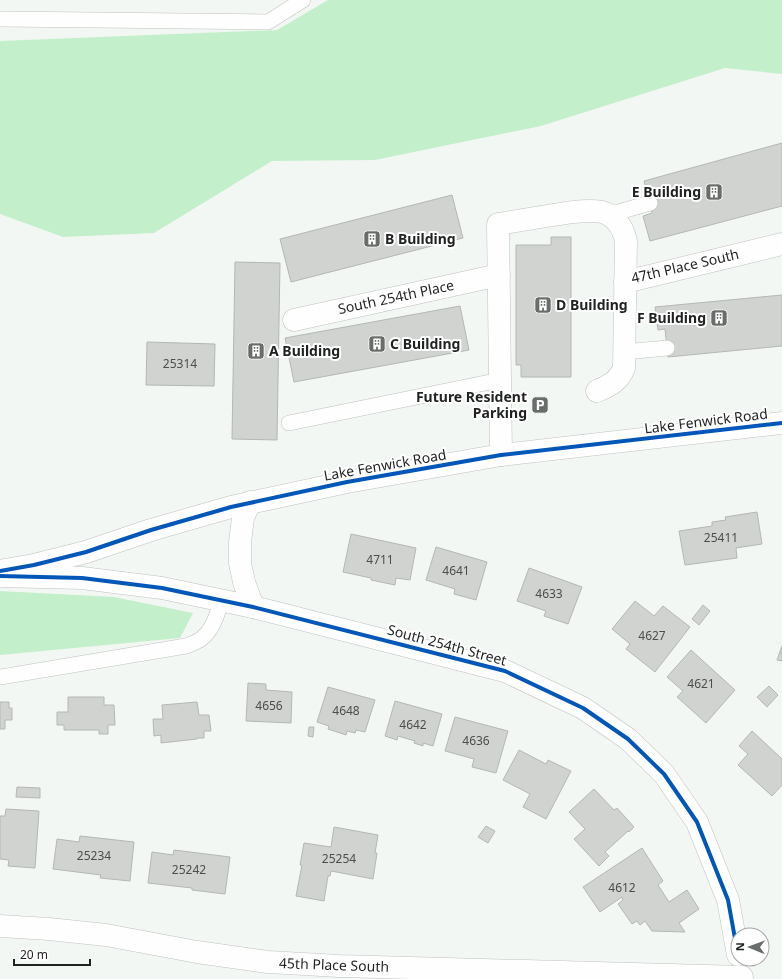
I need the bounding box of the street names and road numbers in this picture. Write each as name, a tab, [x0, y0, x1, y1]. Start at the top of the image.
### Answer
street label: 47th Place South	[629, 244, 741, 287]
street label: South 254th Place	[336, 275, 456, 318]
street label: Lake Fenwick Road	[643, 404, 769, 437]
street label: Lake Fenwick Road	[322, 444, 448, 485]
street label: South 254th Street	[385, 619, 509, 670]
street label: 45th Place South	[279, 953, 389, 976]

